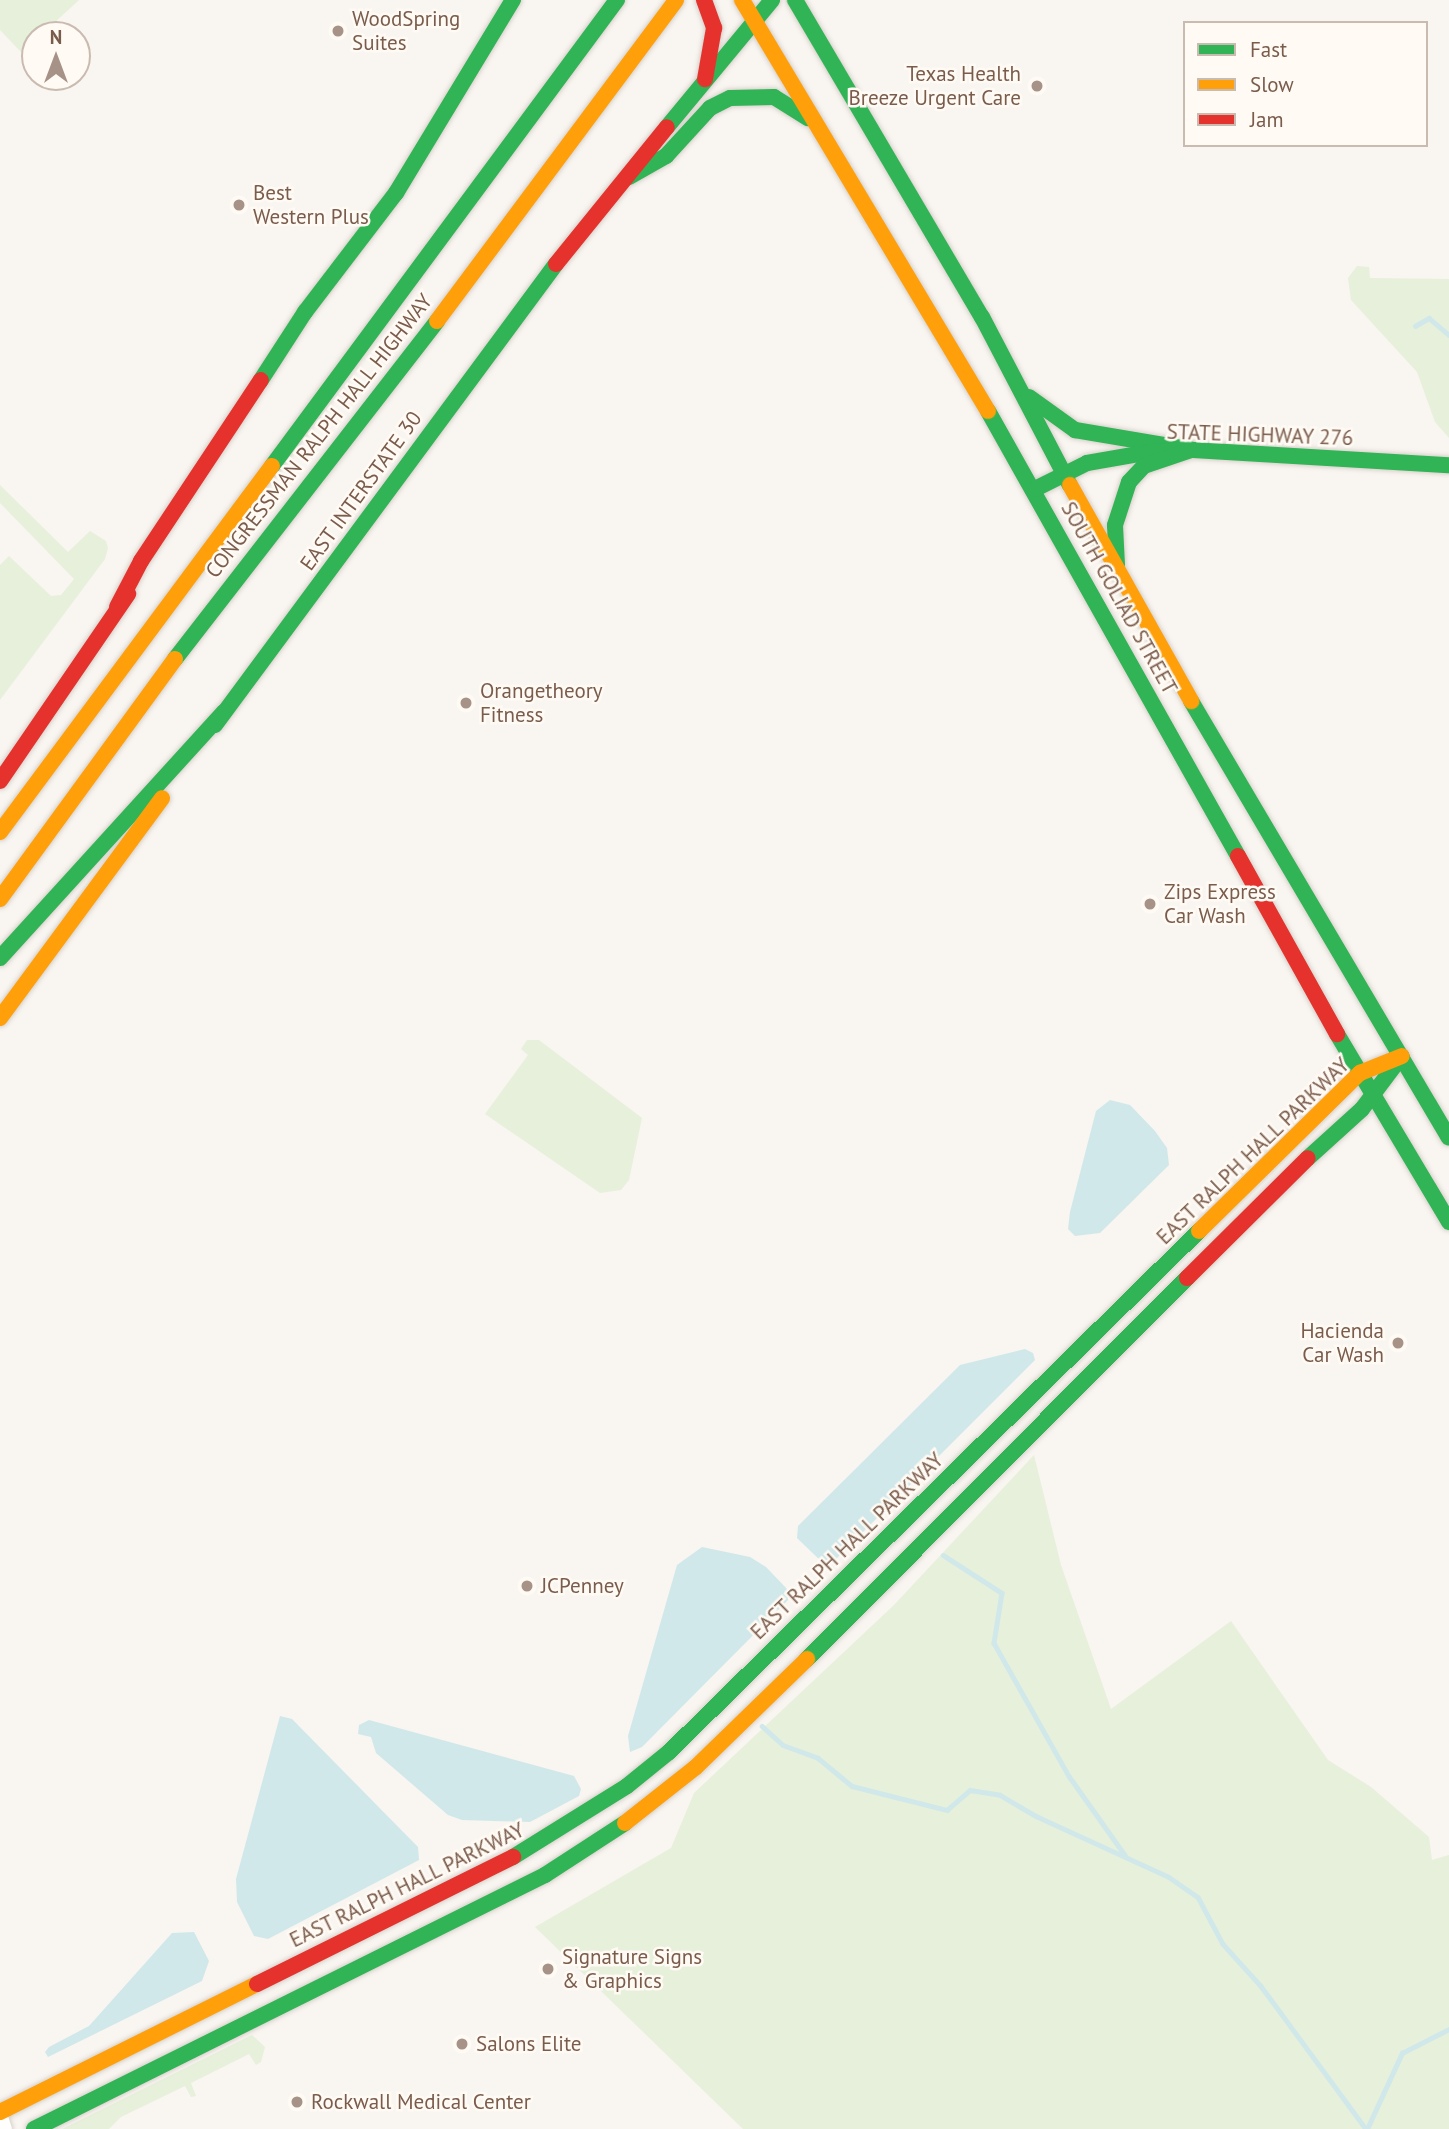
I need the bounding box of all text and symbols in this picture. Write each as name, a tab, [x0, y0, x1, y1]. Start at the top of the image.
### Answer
place label: WoodSpring Suites	[352, 6, 460, 56]
north arrow	[21, 21, 91, 91]
legend	[1183, 21, 1428, 147]
marker: WoodSpring Suites	[330, 23, 346, 39]
text: N	[50, 25, 62, 49]
text: Fast	[1250, 36, 1287, 63]
place label: Texas Health Breeze Urgent Care	[849, 61, 1021, 111]
text: Slow	[1250, 71, 1294, 98]
marker: Texas Health Breeze Urgent Care	[1027, 76, 1047, 96]
text: Jam	[1250, 106, 1284, 133]
place label: Best Western Plus	[253, 180, 369, 230]
marker: Best Western Plus	[231, 197, 247, 213]
street label: CONGRESSMAN RALPH HALL HIGHWAY	[200, 289, 438, 583]
street label: EAST INTERSTATE 30	[295, 406, 427, 576]
street label: STATE HIGHWAY 276	[1166, 419, 1354, 451]
street label: SOUTH GOLIAD STREET	[1056, 497, 1182, 699]
place label: Orangetheory Fitness	[480, 678, 603, 728]
marker: Orangetheory Fitness	[458, 695, 474, 711]
place label: Zips Express Car Wash	[1164, 879, 1276, 929]
marker: Zips Express Car Wash	[1142, 896, 1158, 912]
street label: EAST RALPH HALL PARKWAY	[1151, 1052, 1355, 1250]
place label: Hacienda Car Wash	[1301, 1318, 1384, 1368]
marker: Hacienda Car Wash	[1390, 1335, 1406, 1351]
street label: EAST RALPH HALL PARKWAY	[745, 1447, 949, 1645]
place label: JCPenney	[541, 1573, 624, 1599]
marker: JCPenney	[519, 1578, 535, 1594]
street label: EAST RALPH HALL PARKWAY	[285, 1817, 529, 1953]
place label: Signature Signs & Graphics	[562, 1944, 702, 1994]
marker: Signature Signs & Graphics	[540, 1961, 556, 1977]
place label: Salons Elite	[476, 2031, 581, 2057]
marker: Salons Elite	[454, 2036, 470, 2052]
place label: Rockwall Medical Center	[311, 2089, 531, 2115]
marker: Rockwall Medical Center	[289, 2094, 305, 2110]

